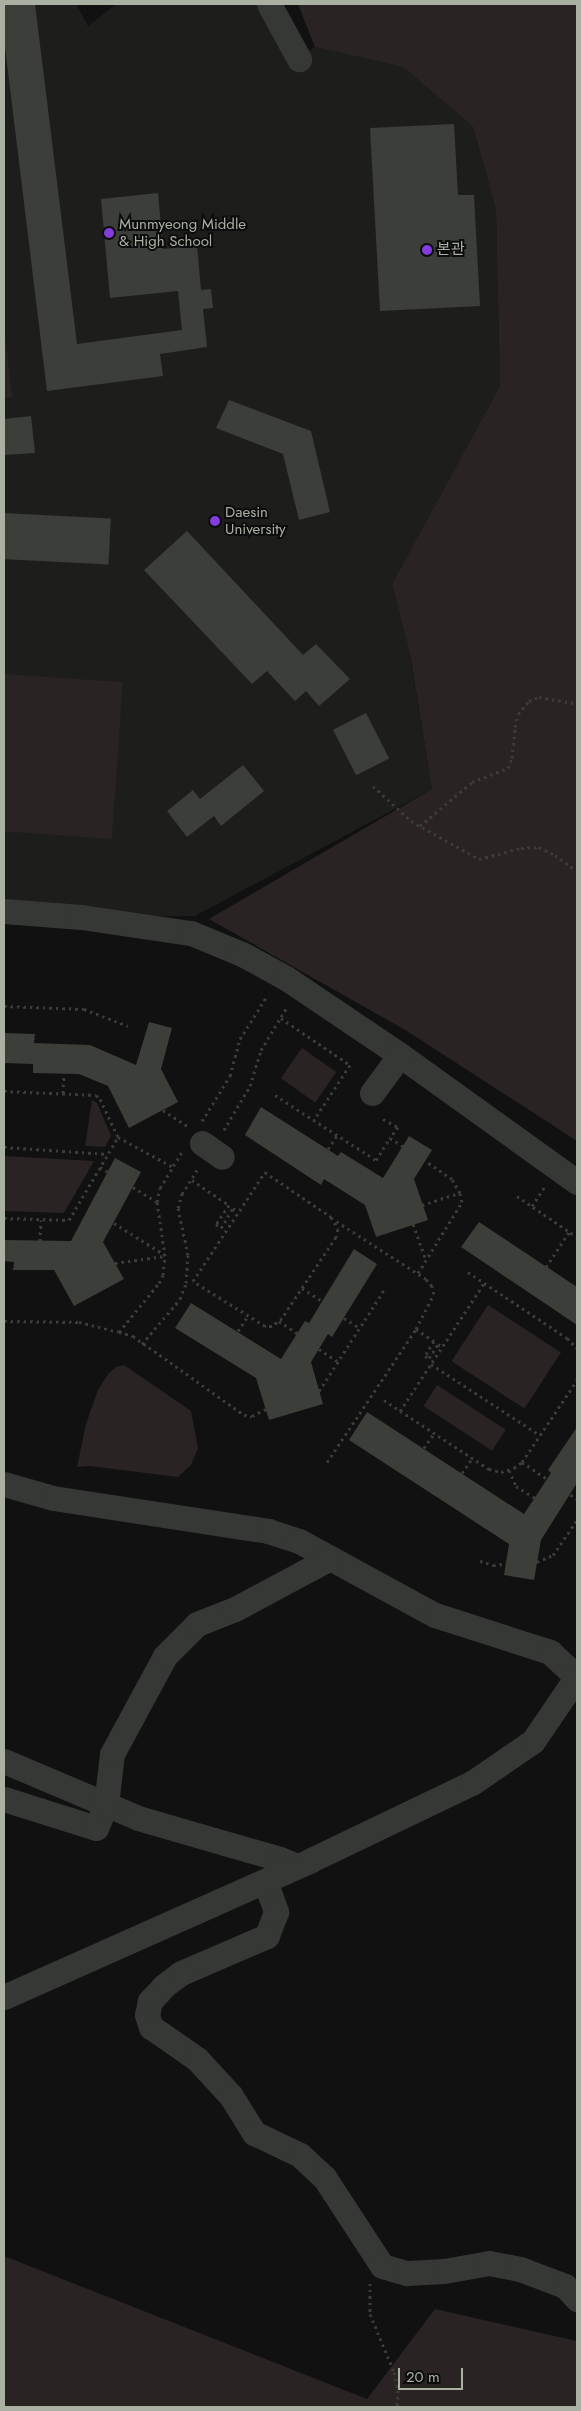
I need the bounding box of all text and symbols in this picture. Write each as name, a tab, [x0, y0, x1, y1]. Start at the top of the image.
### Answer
place label: Munmyeong Middle & High School	[119, 215, 246, 250]
marker: Munmyeong Middle & High School	[103, 227, 115, 239]
place label: 본관	[437, 241, 465, 259]
marker: 본관	[421, 244, 433, 256]
place label: Daesin University	[225, 503, 286, 538]
marker: Daesin University	[209, 515, 221, 527]
scale bar	[401, 2358, 466, 2390]
text: 20 m	[406, 2366, 440, 2388]

